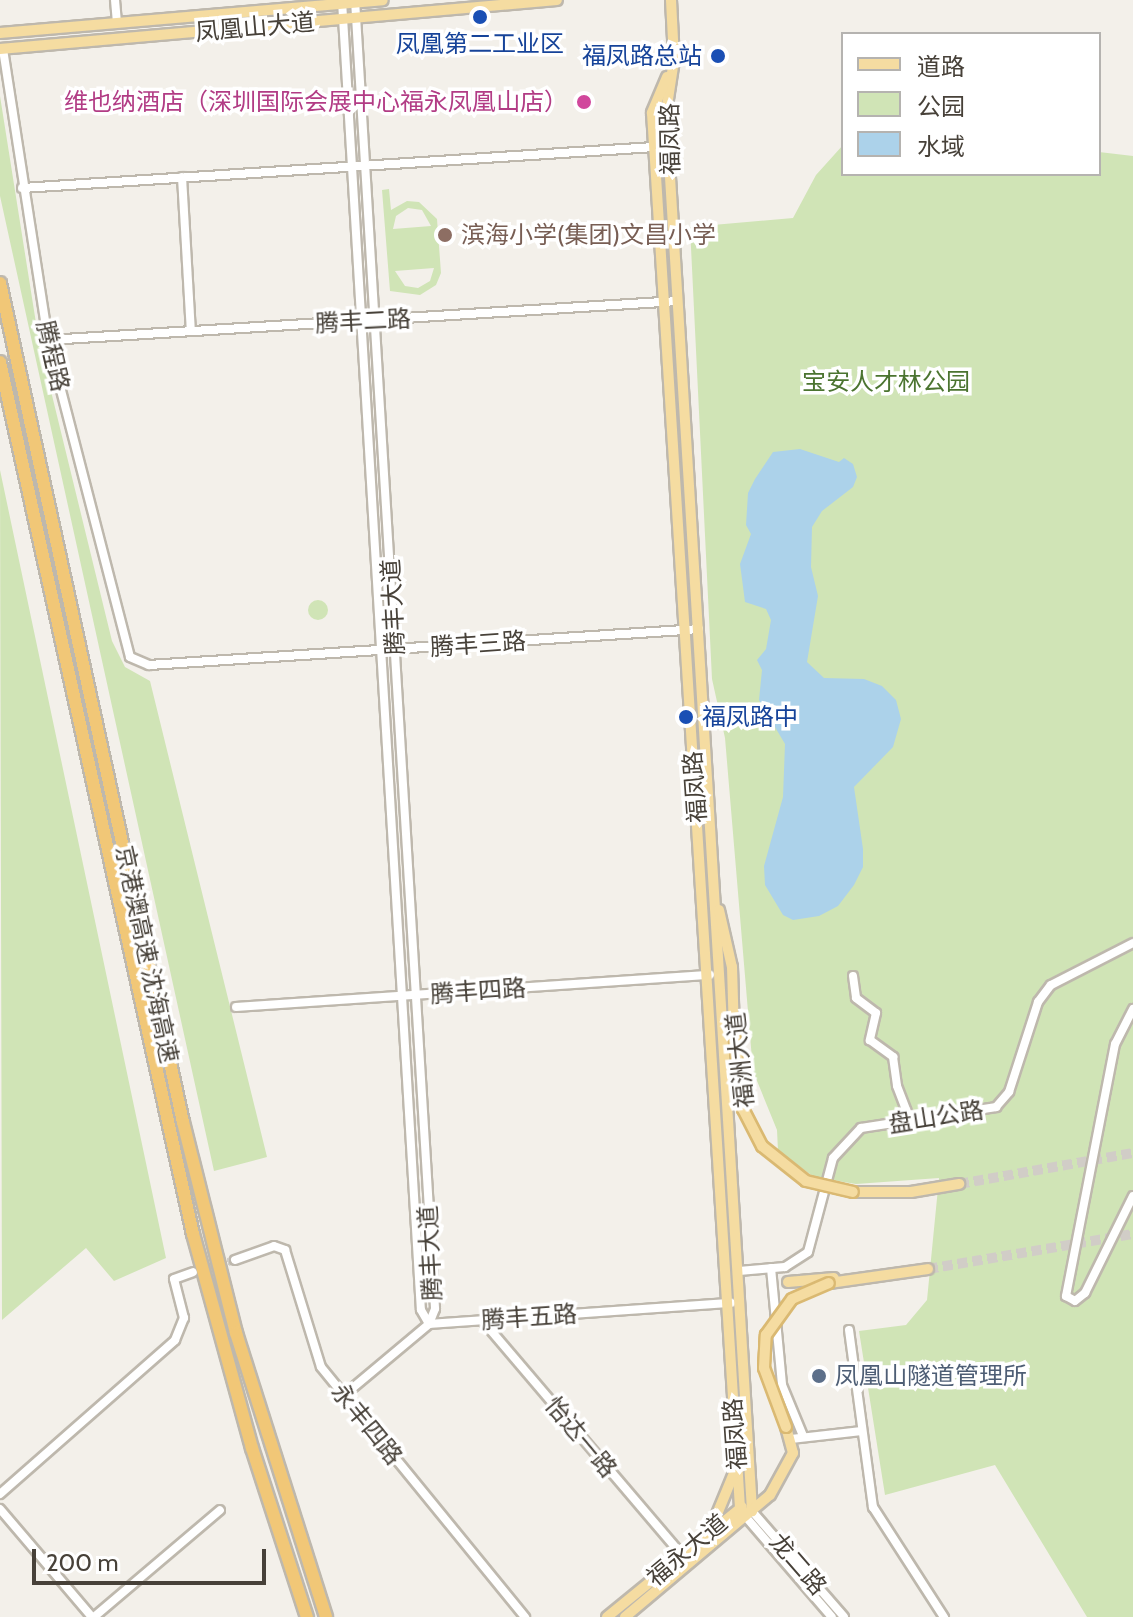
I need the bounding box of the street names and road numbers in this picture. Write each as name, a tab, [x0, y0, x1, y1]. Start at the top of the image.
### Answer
street label: 凤凰山大道	[194, 7, 316, 47]
street label: 福凤路	[655, 103, 685, 175]
street label: 腾丰二路	[314, 304, 412, 338]
street label: 腾程路	[31, 318, 75, 394]
street label: 腾丰大道	[376, 558, 410, 656]
street label: 腾丰三路	[429, 626, 527, 662]
street label: 福凤路	[678, 750, 712, 824]
street label: 京港澳高速 沈海高速	[110, 843, 184, 1065]
street label: 腾丰四路	[429, 973, 527, 1009]
street label: 福洲大道	[721, 1011, 759, 1109]
street label: 盘山公路	[886, 1095, 986, 1139]
street label: 腾丰大道	[413, 1204, 447, 1302]
street label: 腾丰五路	[480, 1299, 578, 1335]
street label: 永丰四路	[326, 1378, 408, 1470]
street label: 怡达一路	[539, 1391, 623, 1483]
street label: 福凤路	[718, 1397, 752, 1471]
street label: 福永大道	[641, 1508, 733, 1592]
street label: 龙二路	[764, 1527, 832, 1601]

